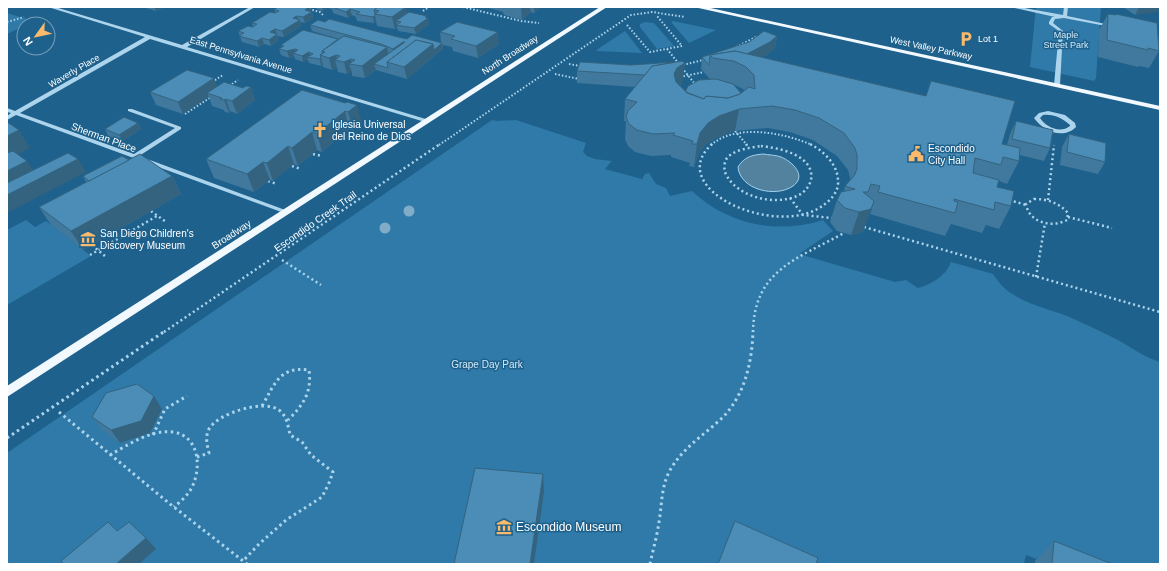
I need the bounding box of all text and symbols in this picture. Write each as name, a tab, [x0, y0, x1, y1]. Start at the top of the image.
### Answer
north arrow	[16, 16, 56, 56]
parking icon: Lot 1	[957, 30, 975, 48]
park label: Maple Street Park	[1043, 30, 1089, 50]
street label: North Broadway	[480, 33, 540, 77]
street label: West Valley Parkway	[889, 34, 973, 62]
place label: Lot 1	[978, 34, 998, 44]
text: N	[20, 35, 35, 48]
street label: East Pennsylvania Avenue	[189, 35, 293, 75]
street label: Waverly Place	[47, 52, 101, 90]
place label: Iglesia Universal del Reino de Dios	[332, 119, 411, 142]
street label: Sherman Place	[70, 121, 138, 154]
church icon: Iglesia Universal del Reino de Dios	[311, 121, 329, 139]
place label: Escondido City Hall	[928, 143, 975, 166]
public building icon: Escondido City Hall	[907, 145, 925, 163]
street label: Escondido Creek Trail	[272, 189, 359, 254]
street label: Broadway	[210, 218, 253, 251]
place label: San Diego Children's Discovery Museum	[100, 228, 194, 251]
museum icon: San Diego Children's Discovery Museum	[79, 230, 97, 248]
park label: Grape Day Park	[451, 359, 524, 370]
museum icon: Escondido Museum	[495, 518, 513, 536]
place label: Escondido Museum	[516, 520, 621, 534]

